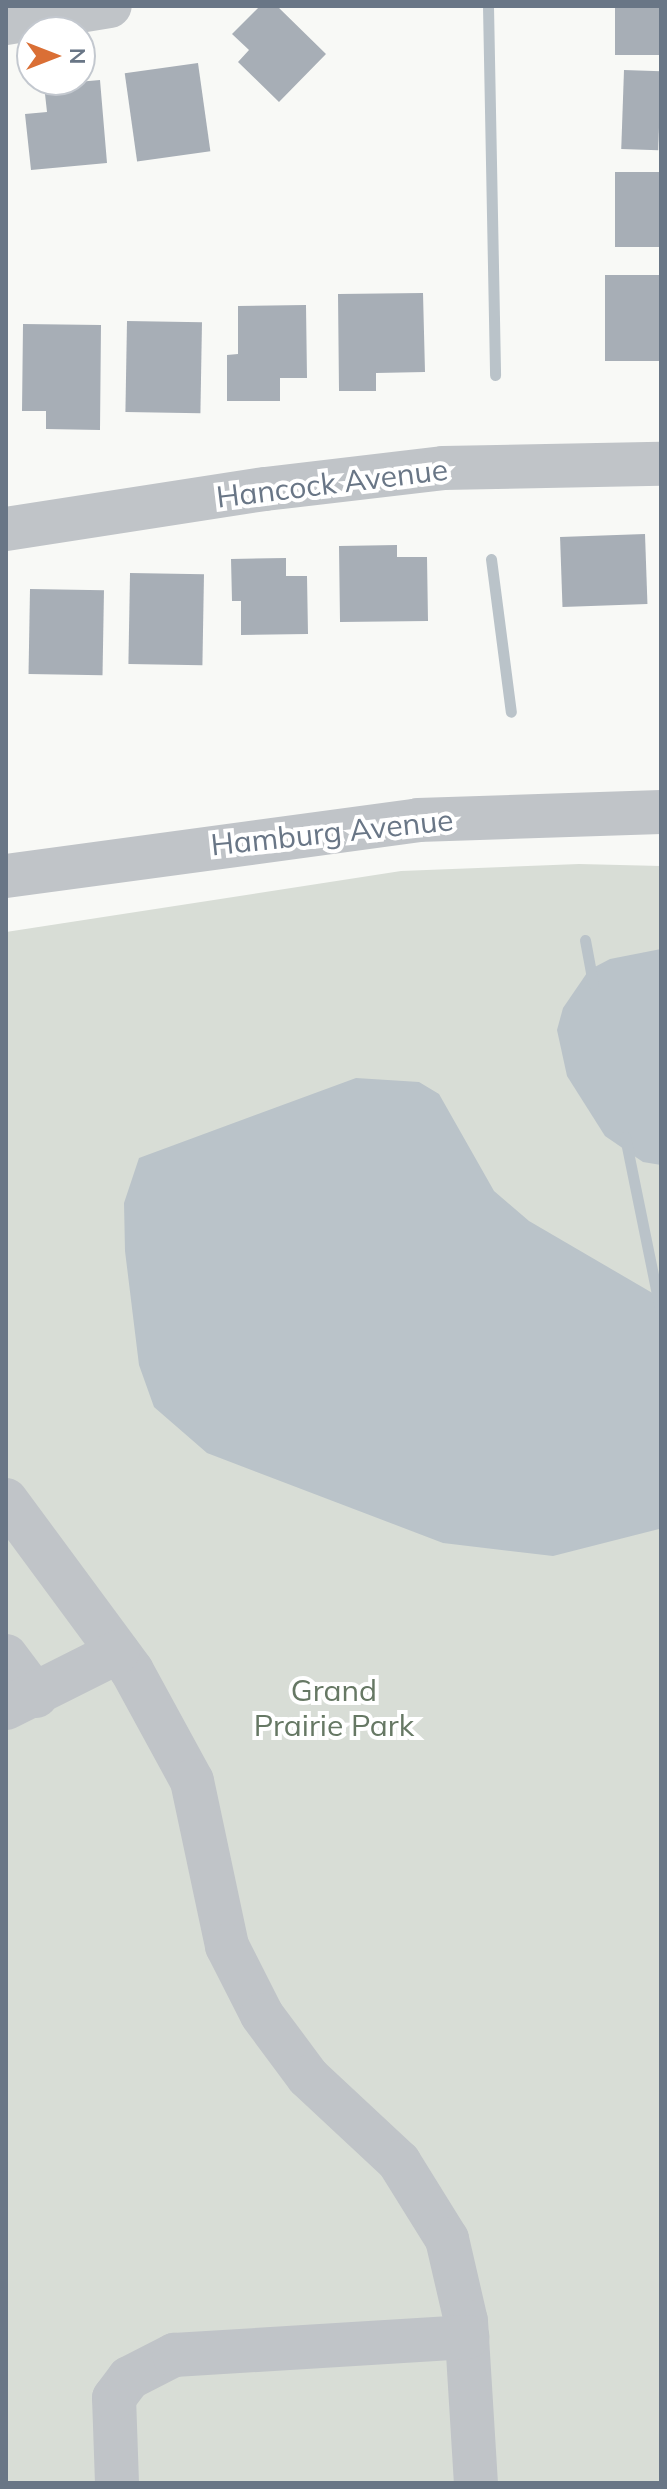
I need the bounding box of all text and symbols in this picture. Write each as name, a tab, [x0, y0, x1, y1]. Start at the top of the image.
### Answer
north arrow	[16, 16, 96, 96]
text: N	[64, 48, 92, 64]
street label: Hancock Avenue	[214, 451, 450, 515]
street label: Hamburg Avenue	[209, 801, 455, 863]
park label: Grand Prairie Park	[254, 1672, 414, 1742]

